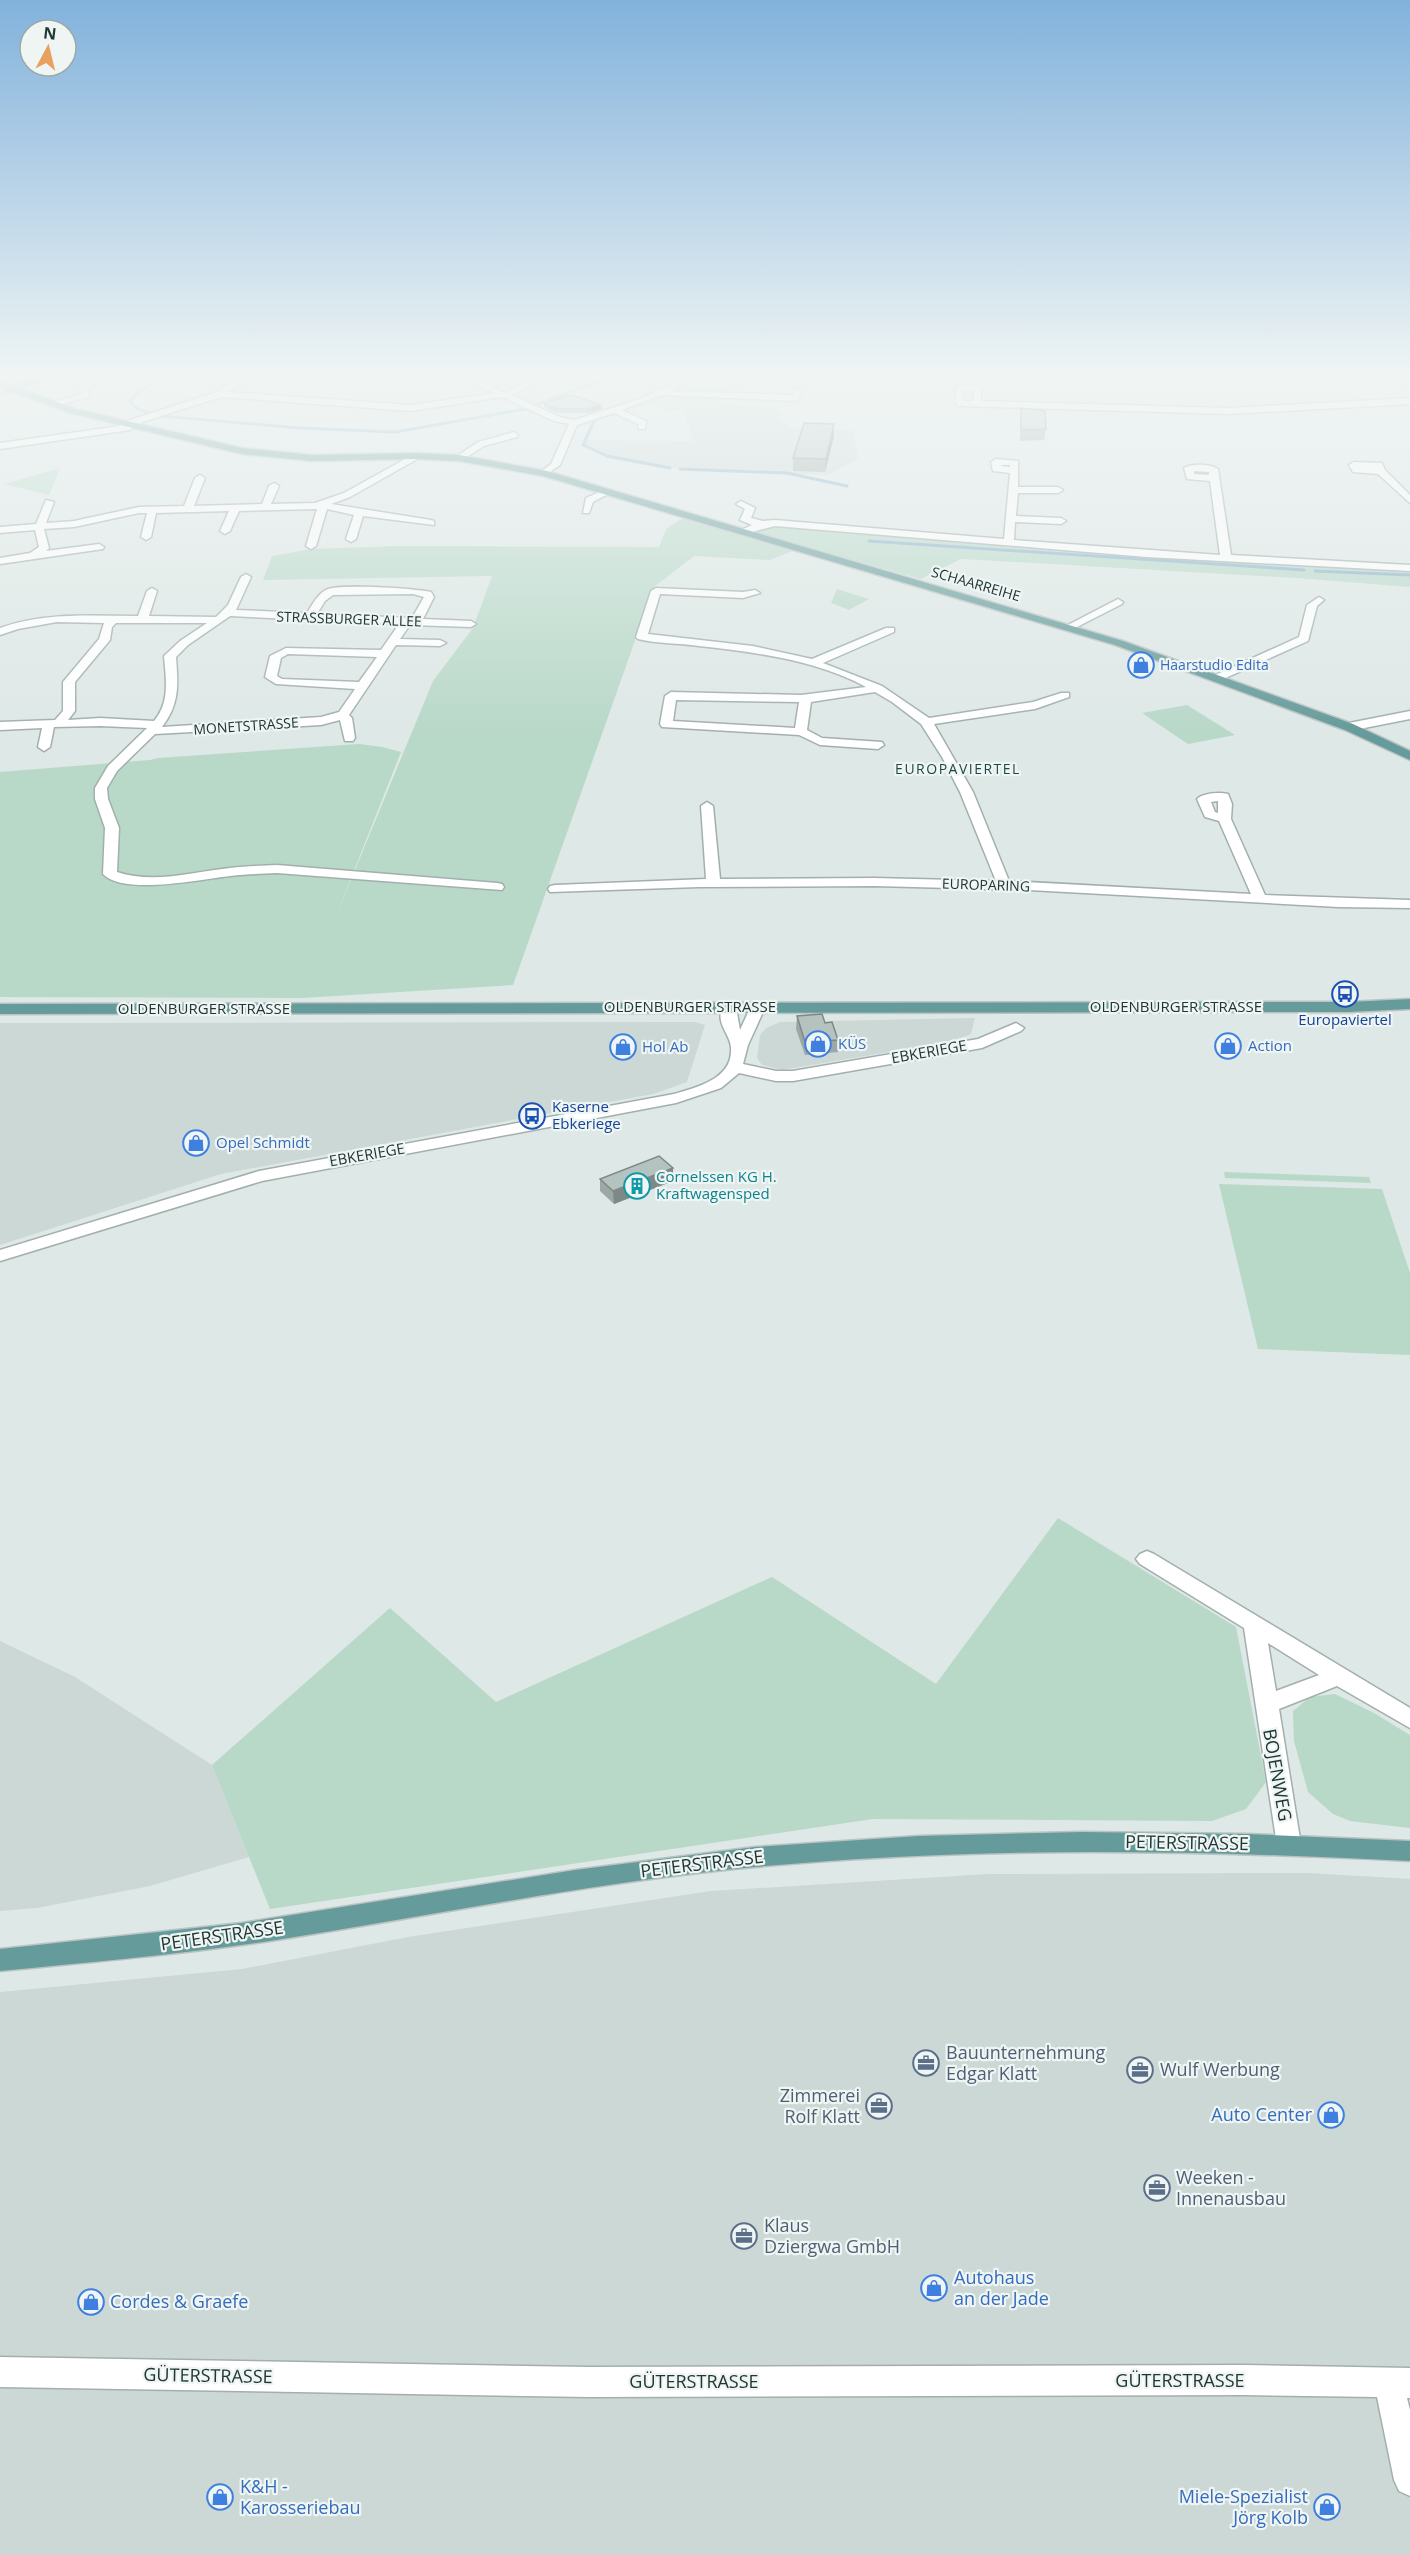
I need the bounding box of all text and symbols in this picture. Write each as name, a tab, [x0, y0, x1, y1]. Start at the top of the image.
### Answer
north arrow	[18, 18, 78, 78]
text: N	[42, 21, 58, 45]
street label: SCHAARREIHE	[929, 562, 1023, 605]
street label: STRASSBURGER ALLEE	[276, 606, 422, 631]
shop icon: Haarstudio Edita	[1126, 650, 1156, 680]
place label: Haarstudio Edita	[1160, 655, 1269, 674]
street label: MONETSTRASSE	[193, 712, 299, 739]
district label: EUROPAVIERTEL	[895, 759, 1021, 778]
street label: EUROPARING	[942, 873, 1030, 896]
bus stop icon: Europaviertel	[1330, 979, 1360, 1009]
street label: OLDENBURGER STRASSE	[604, 996, 776, 1016]
street label: OLDENBURGER STRASSE	[1090, 996, 1262, 1016]
street label: OLDENBURGER STRASSE	[118, 998, 290, 1018]
place label: Europaviertel	[1298, 1009, 1392, 1029]
shop icon: KÜS	[803, 1029, 833, 1059]
shop icon: Action	[1213, 1031, 1243, 1061]
shop icon: Hol Ab	[608, 1032, 638, 1062]
place label: KÜS	[838, 1033, 866, 1053]
street label: EBKERIEGE	[889, 1035, 968, 1068]
place label: Action	[1248, 1035, 1292, 1055]
place label: Hol Ab	[642, 1036, 688, 1056]
place label: Kaserne Ebkeriege	[552, 1096, 621, 1133]
bus stop icon: Kaserne Ebkeriege	[517, 1101, 547, 1131]
shop icon: Opel Schmidt	[181, 1128, 211, 1158]
place label: Opel Schmidt	[216, 1132, 310, 1152]
street label: EBKERIEGE	[327, 1138, 406, 1171]
place label: Cornelssen KG H. Kraftwagensped	[656, 1166, 777, 1203]
building icon: Cornelssen KG H. Kraftwagensped	[622, 1171, 652, 1201]
street label: BOJENWEG	[1258, 1727, 1298, 1823]
street label: PETERSTRASSE	[1125, 1829, 1249, 1855]
street label: PETERSTRASSE	[639, 1844, 765, 1882]
street label: PETERSTRASSE	[159, 1915, 285, 1956]
place label: Bauunternehmung Edgar Klatt	[946, 2040, 1106, 2085]
office icon: Bauunternehmung Edgar Klatt	[911, 2048, 941, 2078]
office icon: Wulf Werbung	[1125, 2055, 1155, 2085]
place label: Wulf Werbung	[1160, 2057, 1280, 2081]
place label: Zimmerei Rolf Klatt	[780, 2083, 860, 2128]
office icon: Zimmerei Rolf Klatt	[864, 2091, 894, 2121]
shop icon: Auto Center	[1316, 2100, 1346, 2130]
place label: Auto Center	[1211, 2102, 1313, 2126]
place label: Weeken - Innenausbau	[1176, 2165, 1286, 2210]
office icon: Weeken - Innenausbau	[1142, 2173, 1172, 2203]
place label: Klaus Dziergwa GmbH	[764, 2213, 900, 2258]
office icon: Klaus Dziergwa GmbH	[729, 2221, 759, 2251]
place label: Autohaus an der Jade	[954, 2265, 1049, 2310]
shop icon: Autohaus an der Jade	[919, 2273, 949, 2303]
shop icon: Cordes & Graefe	[76, 2287, 106, 2317]
place label: Cordes & Graefe	[110, 2289, 248, 2313]
street label: GÜTERSTRASSE	[143, 2362, 273, 2388]
street label: GÜTERSTRASSE	[1115, 2368, 1245, 2392]
street label: GÜTERSTRASSE	[629, 2369, 759, 2393]
place label: K&H - Karosseriebau	[240, 2474, 361, 2519]
shop icon: K&H - Karosseriebau	[205, 2482, 235, 2512]
place label: Miele-Spezialist Jörg Kolb	[1179, 2484, 1308, 2529]
shop icon: Miele-Spezialist Jörg Kolb	[1312, 2492, 1342, 2522]

